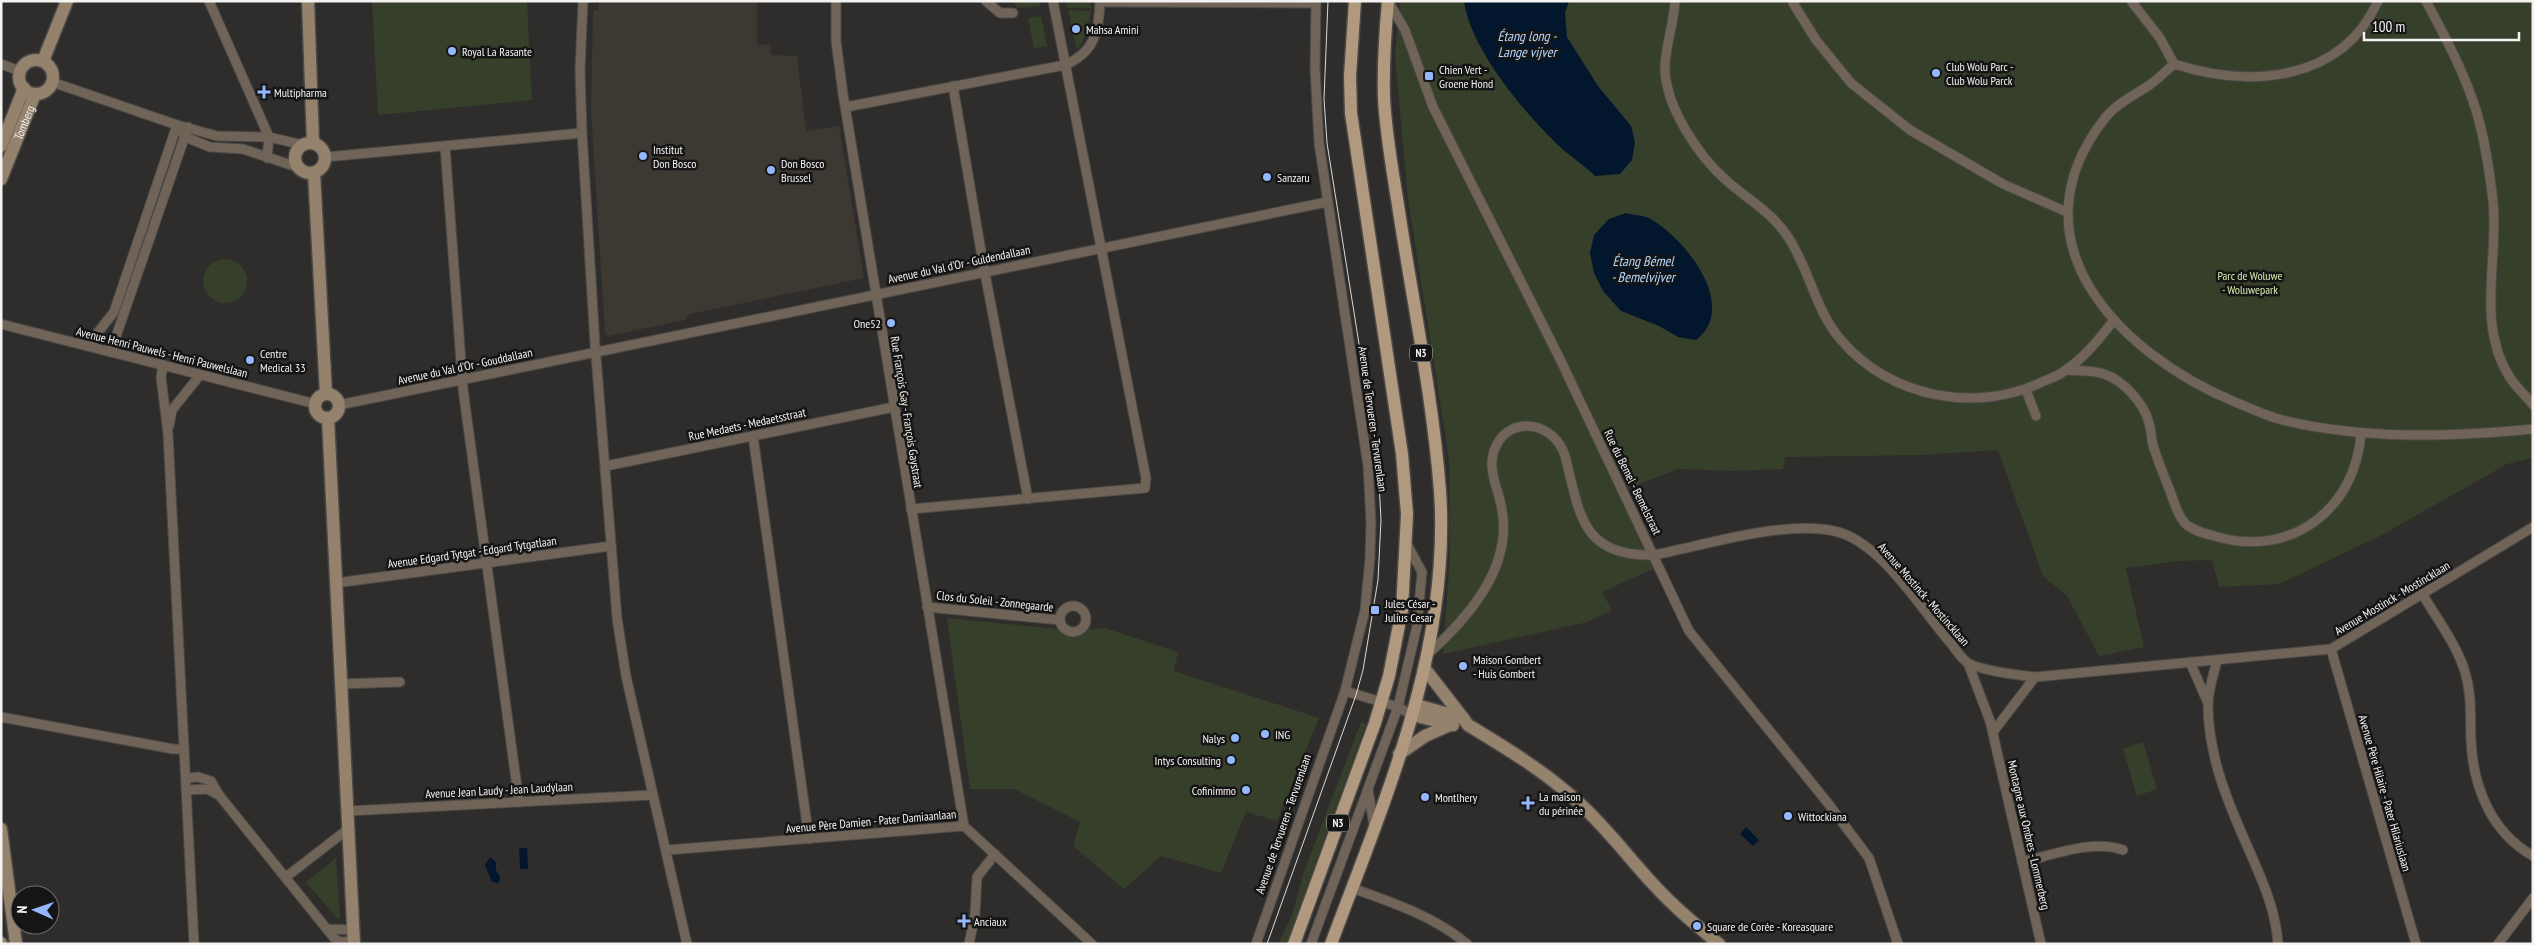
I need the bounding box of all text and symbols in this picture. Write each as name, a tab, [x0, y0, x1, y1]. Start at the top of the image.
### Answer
scale bar	[2364, 10, 2519, 42]
text: 100 m	[2372, 17, 2405, 36]
place label: Mahsa Amini	[1086, 22, 1139, 37]
marker: Mahsa Amini	[1070, 23, 1082, 35]
water label: Étang long - Lange vijver	[1498, 27, 1558, 61]
place label: Royal La Rasante	[462, 44, 532, 59]
marker: Royal La Rasante	[446, 45, 458, 57]
place label: Club Wolu Parc - Club Wolu Parck	[1946, 59, 2014, 88]
place label: Chien Vert - Groene Hond	[1439, 62, 1493, 91]
marker: Club Wolu Parc - Club Wolu Parck	[1930, 67, 1942, 79]
marker: Chien Vert - Groene Hond	[1423, 70, 1435, 82]
place label: Multipharma	[274, 85, 327, 100]
marker: Multipharma	[258, 86, 270, 98]
street label: Tomberg	[10, 103, 37, 142]
place label: Institut Don Bosco	[653, 142, 696, 171]
marker: Institut Don Bosco	[637, 150, 649, 162]
place label: Don Bosco Brussel	[781, 156, 824, 185]
marker: Don Bosco Brussel	[765, 164, 777, 176]
place label: Sanzaru	[1277, 170, 1310, 185]
marker: Sanzaru	[1261, 171, 1273, 183]
street label: Avenue du Val d'Or - Guldendallaan	[886, 242, 1032, 286]
water label: Étang Bémel - Bemelvijver	[1611, 252, 1677, 286]
park label: Parc de Woluwe - Woluwepark	[2217, 268, 2283, 297]
place label: One52	[853, 316, 881, 331]
marker: One52	[885, 317, 897, 329]
street label: Avenue Henri Pauwels - Henri Pauwelslaan	[75, 323, 249, 381]
street label: Rue François Gay - François Gaystraat	[888, 335, 927, 490]
street label: Avenue du Val d'Or - Gouddallaan	[396, 344, 534, 388]
road number: N3	[1410, 344, 1432, 362]
street label: Avenue de Tervueren - Tervurenlaan	[1355, 345, 1391, 493]
place label: Centre Medical 33	[260, 346, 306, 375]
marker: Centre Medical 33	[244, 354, 256, 366]
street label: Rue Medaets - Medaetsstraat	[687, 404, 808, 444]
street label: Rue du Bemel - Bemelstraat	[1601, 427, 1665, 538]
street label: Avenue Edgard Tytgat - Edgard Tytgatlaan	[386, 533, 558, 571]
street label: Avenue Mostinck - Mostincklaan	[1875, 539, 1973, 649]
street label: Avenue Mostinck - Mostincklaan	[2332, 558, 2452, 638]
street label: Clos du Soleil - Zonnegaarde	[936, 587, 1054, 615]
place label: Jules César - Julius Cesar	[1384, 596, 1436, 625]
marker: Jules César - Julius Cesar	[1369, 604, 1381, 616]
place label: Maison Gombert - Huis Gombert	[1473, 652, 1542, 681]
marker: Maison Gombert - Huis Gombert	[1457, 660, 1469, 672]
street label: Avenue Père Hilaire - Pater Hilariuslaan	[2355, 713, 2415, 873]
place label: ING	[1275, 727, 1290, 742]
marker: ING	[1259, 728, 1271, 740]
place label: Nalys	[1202, 731, 1225, 746]
marker: Nalys	[1229, 732, 1241, 744]
street label: Avenue de Tervueren - Tervurenlaan	[1252, 752, 1314, 896]
place label: Intys Consulting	[1155, 753, 1221, 768]
marker: Intys Consulting	[1225, 754, 1237, 766]
street label: Montagne aux Ombres - Lommerberg	[2004, 759, 2054, 911]
street label: Avenue Jean Laudy - Jean Laudylaan	[425, 779, 573, 801]
place label: Cofinimmo	[1192, 783, 1236, 798]
marker: Cofinimmo	[1240, 784, 1252, 796]
place label: La maison du périnée	[1539, 789, 1583, 818]
place label: Montlhery	[1435, 790, 1478, 805]
marker: Montlhery	[1419, 791, 1431, 803]
marker: La maison du périnée	[1521, 796, 1535, 810]
street label: Avenue Père Damien - Pater Damiaanlaan	[785, 806, 957, 836]
place label: Wittockiana	[1798, 809, 1847, 824]
marker: Wittockiana	[1782, 810, 1794, 822]
road number: N3	[1327, 814, 1349, 831]
north arrow	[10, 885, 60, 935]
text: N	[13, 905, 31, 914]
place label: Anciaux	[974, 914, 1007, 929]
marker: Anciaux	[958, 915, 970, 927]
place label: Square de Corée - Koreasquare	[1707, 919, 1833, 934]
marker: Square de Corée - Koreasquare	[1691, 920, 1703, 932]

